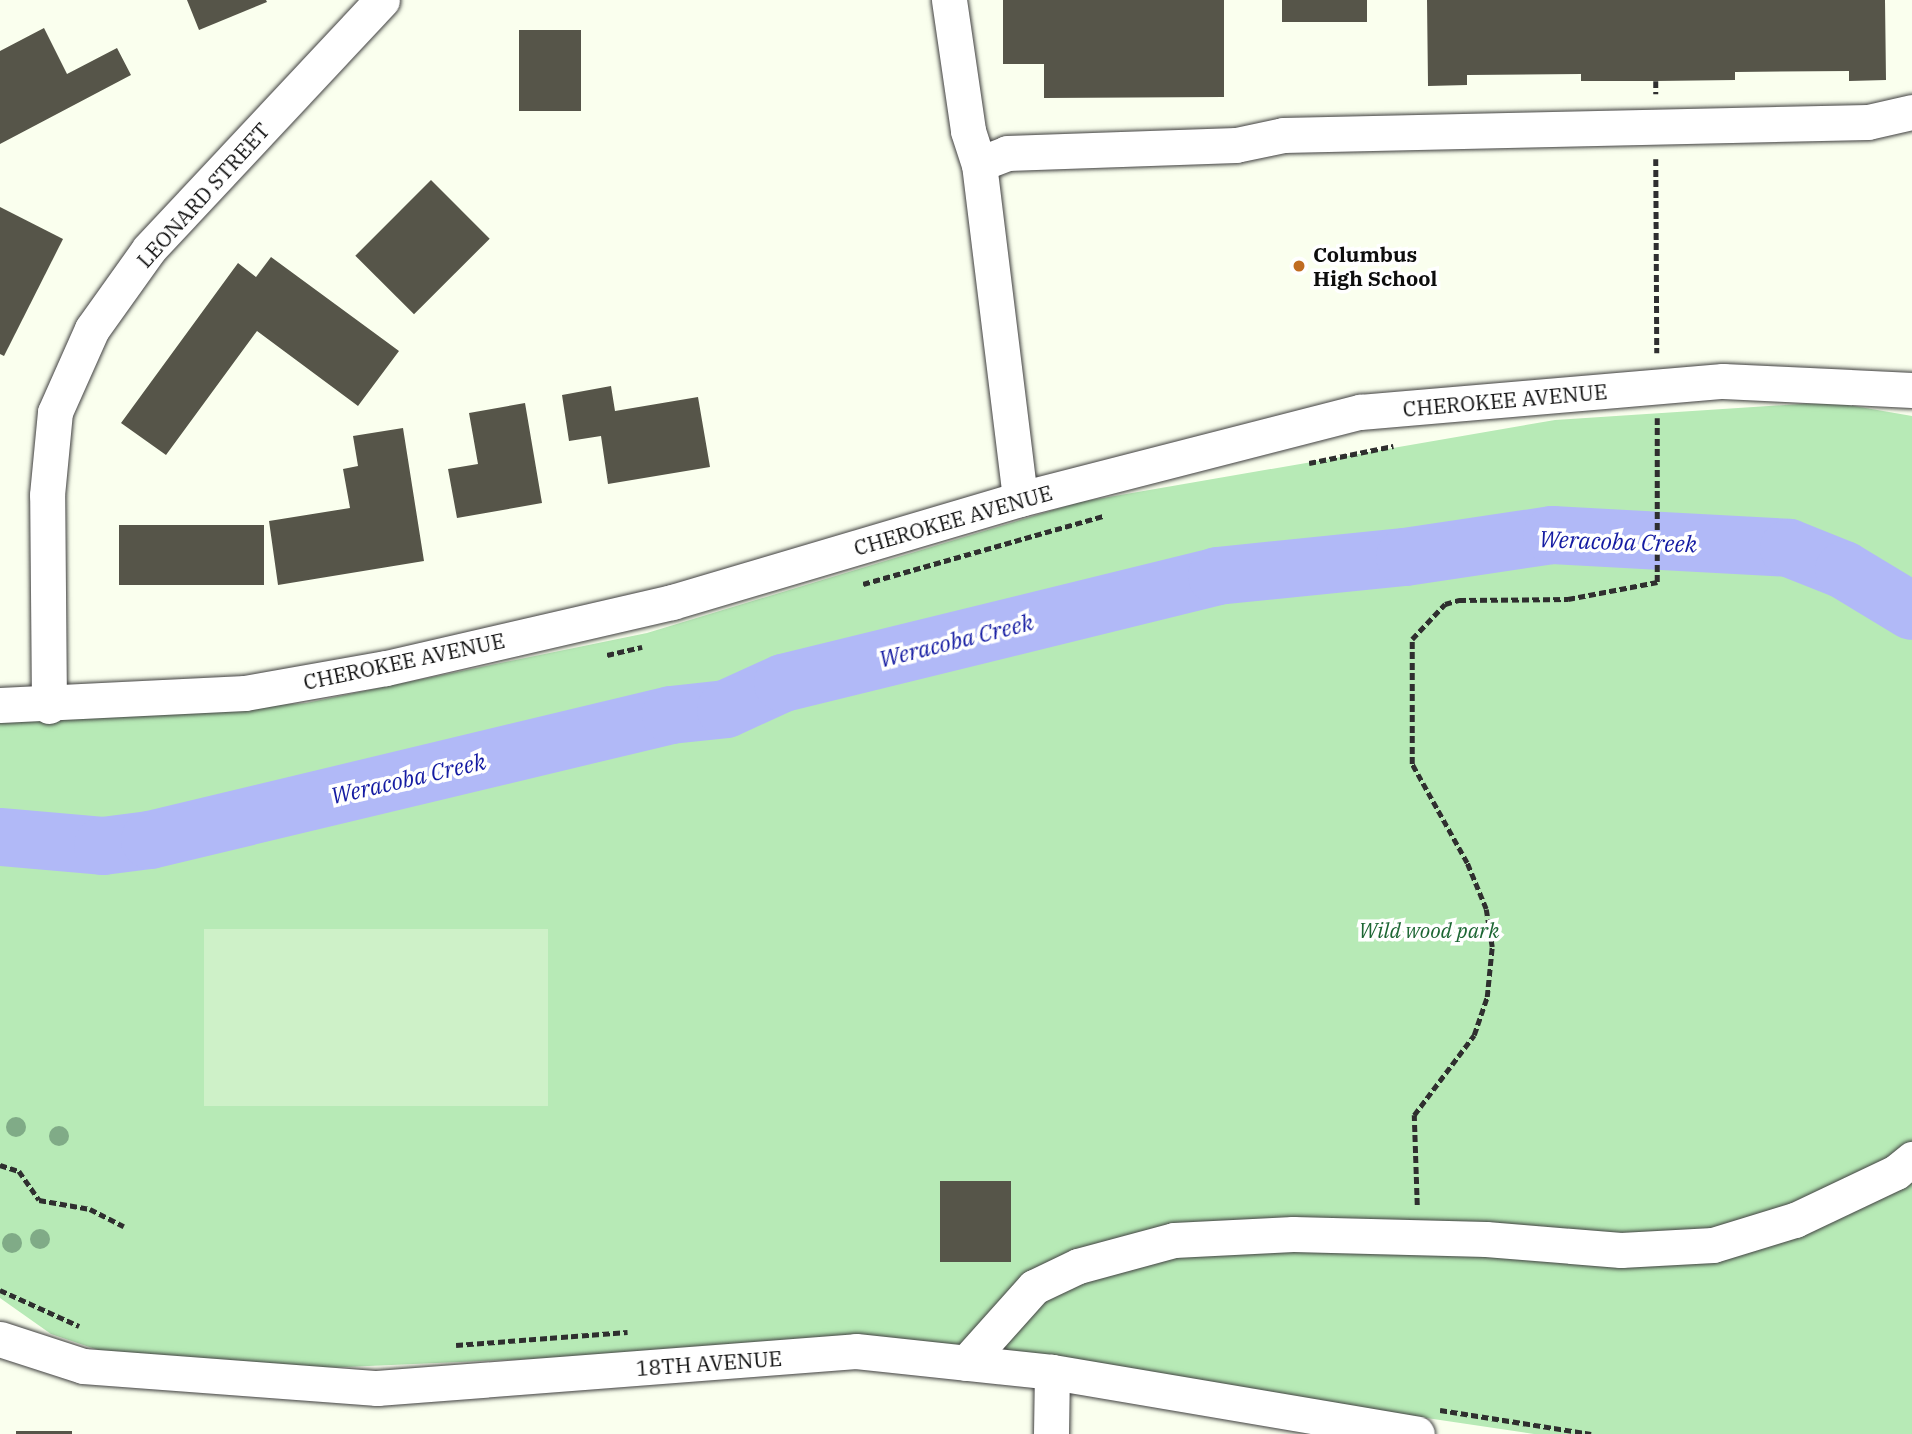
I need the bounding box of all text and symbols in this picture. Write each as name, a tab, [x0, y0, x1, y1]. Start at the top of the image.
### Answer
street label: LEONARD STREET	[131, 118, 275, 272]
place label: Columbus High School	[1313, 241, 1437, 291]
marker: Columbus High School	[1291, 258, 1307, 274]
street label: CHEROKEE AVENUE	[1402, 379, 1608, 421]
street label: CHEROKEE AVENUE	[851, 480, 1055, 560]
water label: Weracoba Creek	[1538, 524, 1698, 558]
water label: Weracoba Creek	[876, 607, 1036, 673]
street label: CHEROKEE AVENUE	[301, 627, 507, 695]
water label: Weracoba Creek	[328, 747, 488, 809]
park label: Wild wood park	[1359, 917, 1499, 943]
street label: 18TH AVENUE	[635, 1345, 783, 1381]

